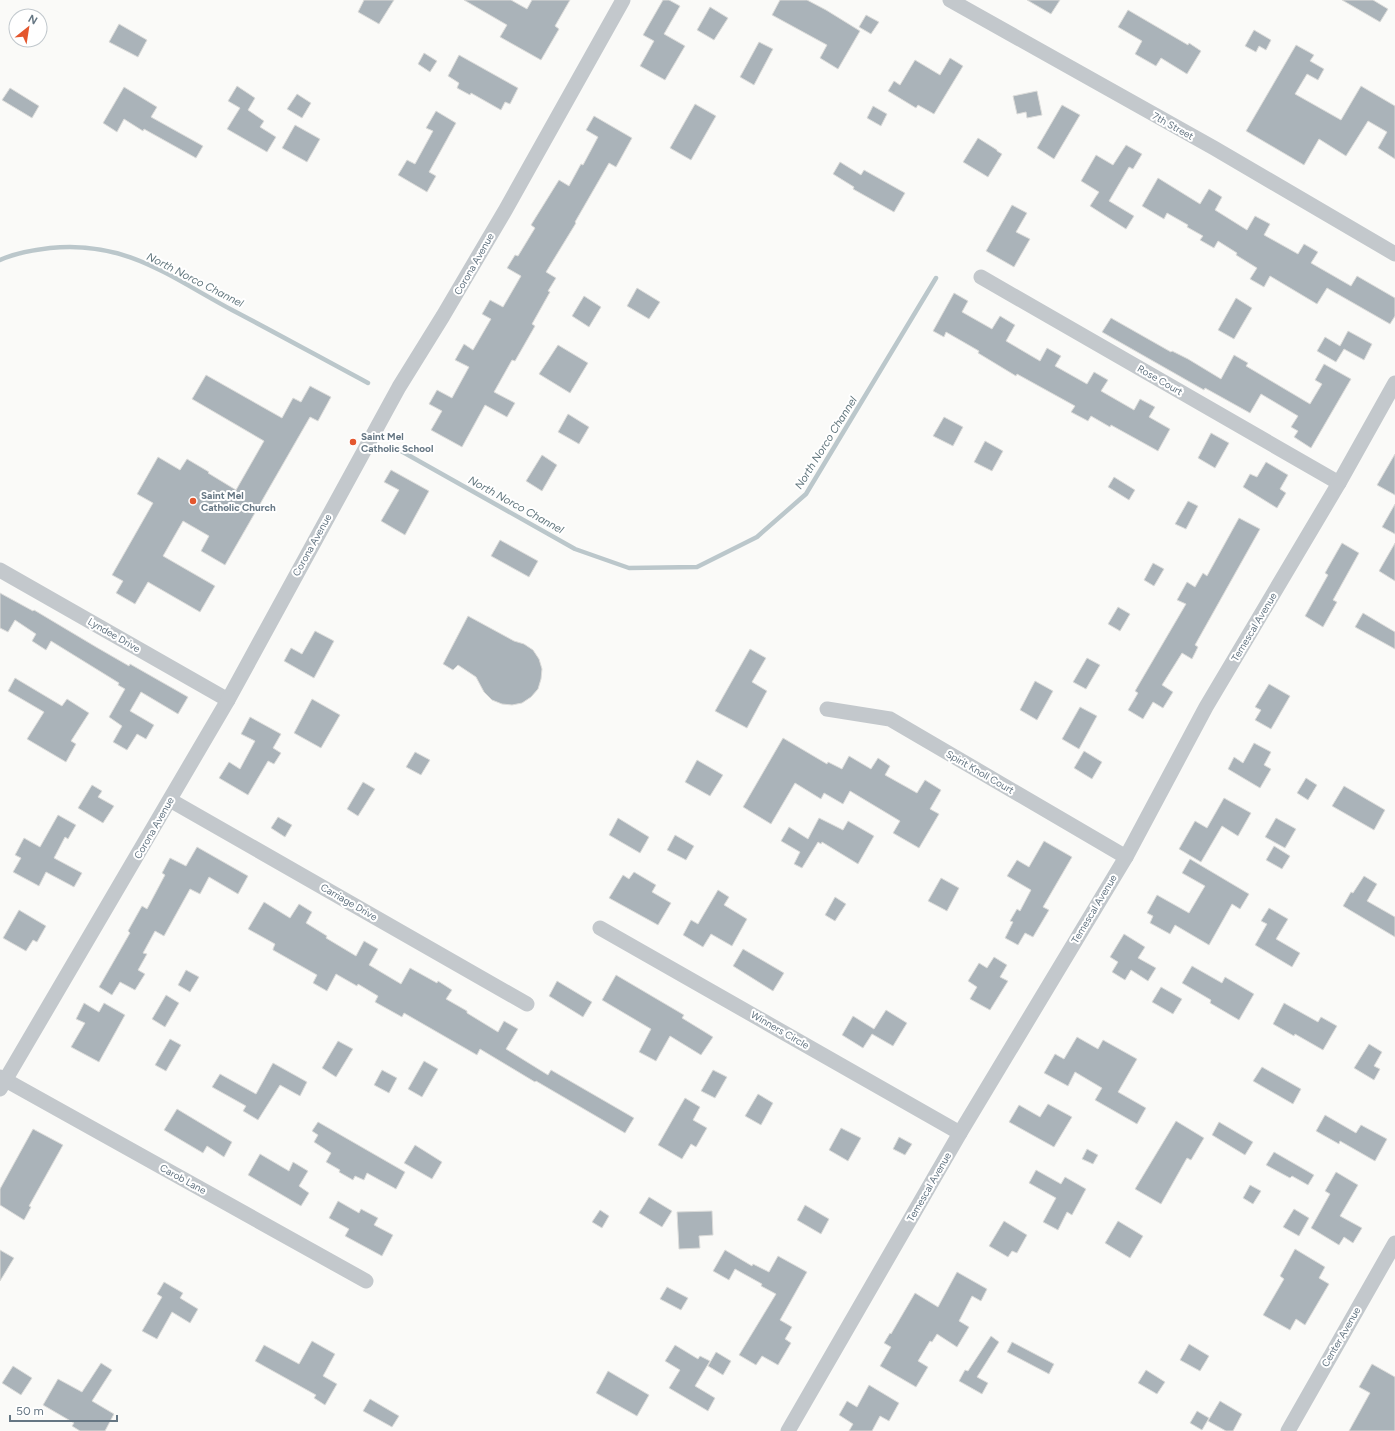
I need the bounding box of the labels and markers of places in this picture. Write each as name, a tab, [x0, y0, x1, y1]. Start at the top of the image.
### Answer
place label: Saint Mel Catholic School	[361, 430, 433, 455]
marker: Saint Mel Catholic School	[348, 437, 358, 447]
place label: Saint Mel Catholic Church	[201, 489, 276, 514]
marker: Saint Mel Catholic Church	[188, 496, 198, 506]

